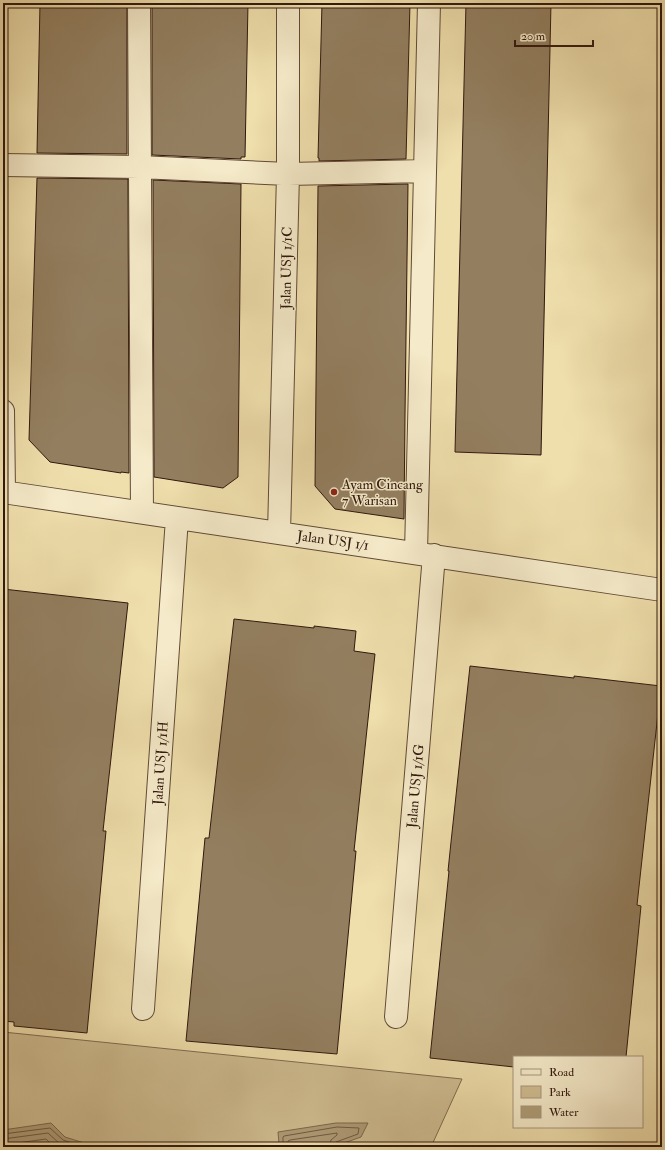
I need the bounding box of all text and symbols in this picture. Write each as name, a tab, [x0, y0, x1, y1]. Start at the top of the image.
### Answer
scale bar	[515, 22, 593, 48]
text: 20 m	[521, 29, 546, 44]
street label: Jalan USJ 1/1C	[277, 227, 296, 311]
place label: Ayam Cincang 7 Warisan	[341, 476, 424, 509]
marker: Ayam Cincang 7 Warisan	[329, 487, 339, 497]
street label: Jalan USJ 1/1	[295, 527, 370, 554]
street label: Jalan USJ 1/1H	[149, 721, 172, 806]
street label: Jalan USJ 1/1G	[403, 743, 428, 830]
legend	[513, 1056, 643, 1128]
text: Road	[549, 1065, 574, 1080]
text: Park	[549, 1085, 571, 1100]
text: Water	[548, 1105, 579, 1120]

